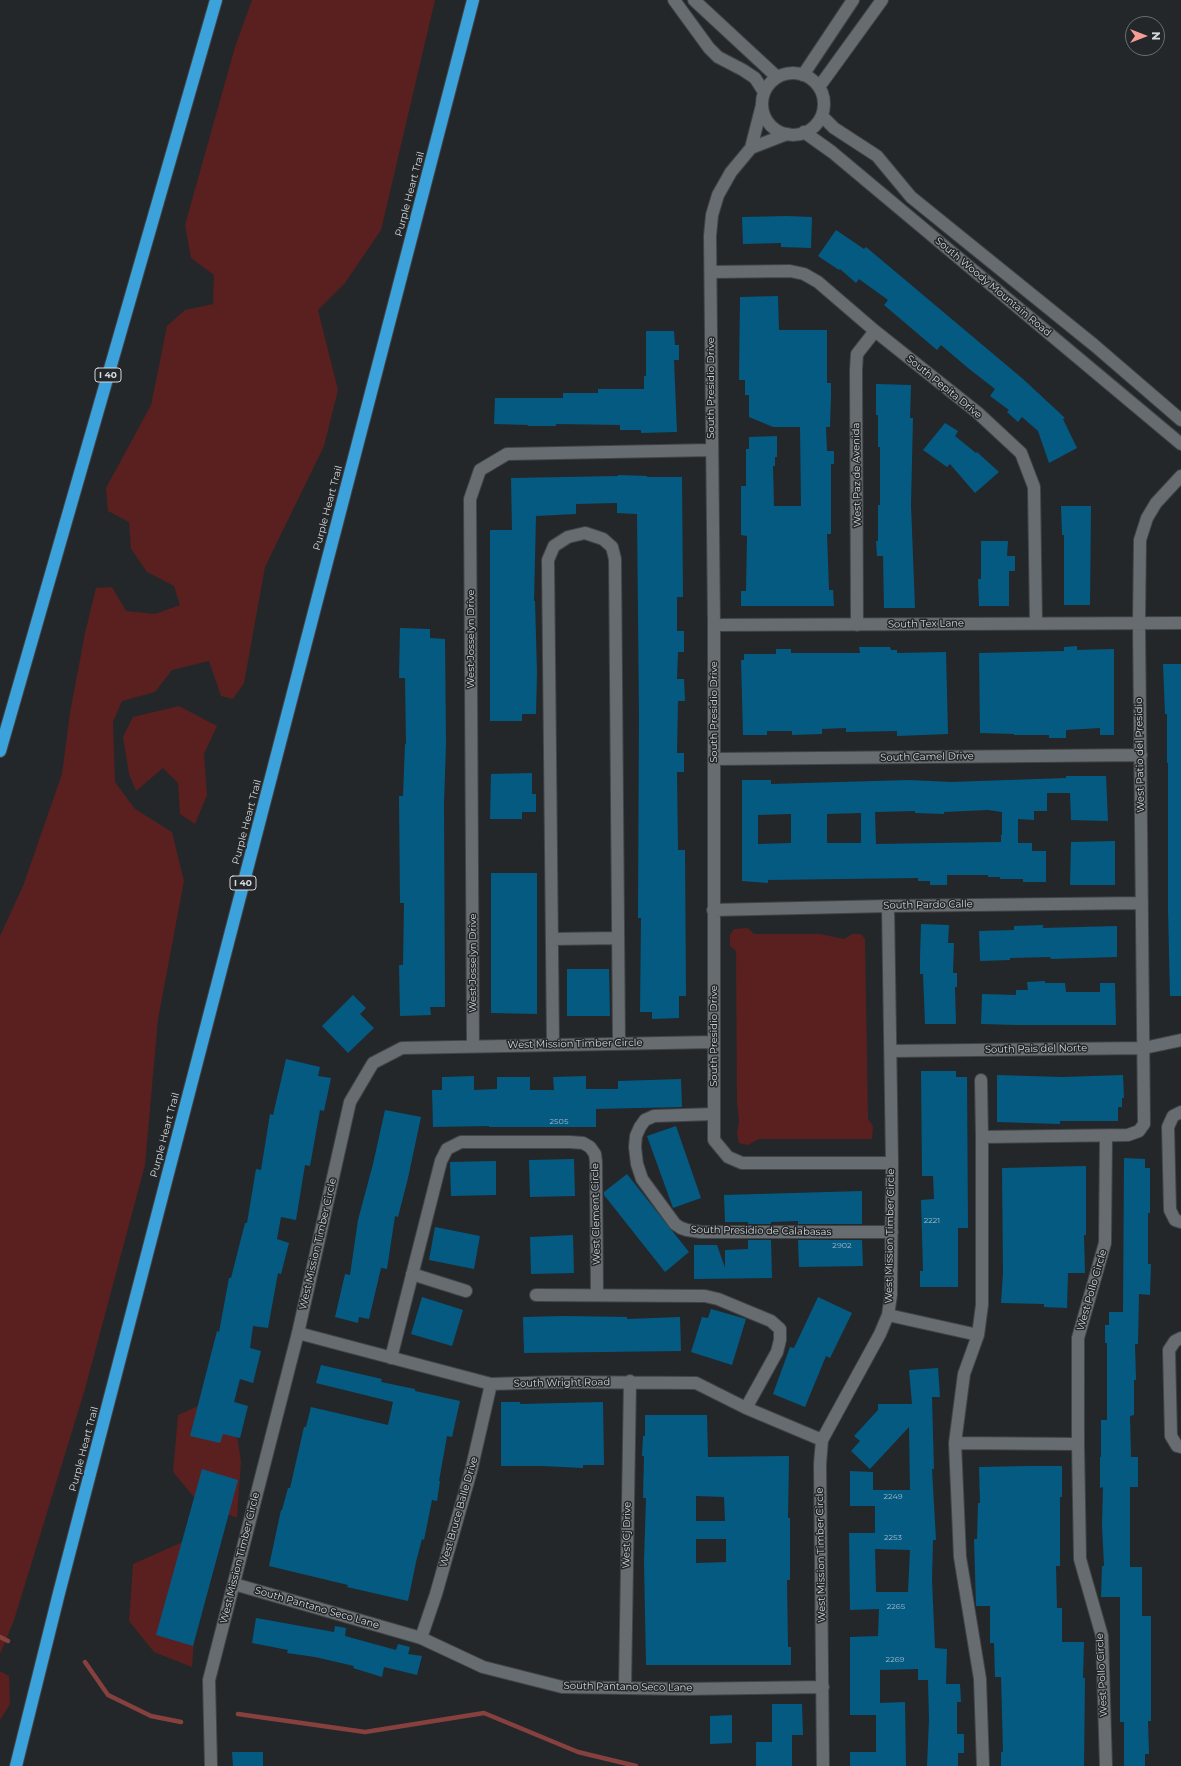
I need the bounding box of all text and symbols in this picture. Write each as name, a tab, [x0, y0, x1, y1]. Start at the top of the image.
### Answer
north arrow	[1125, 16, 1165, 56]
text: N	[1149, 32, 1163, 40]
street label: Purple Heart Trail	[393, 150, 427, 238]
street label: South Woody Mountain Road	[933, 235, 1053, 339]
street label: South Presidio Drive	[705, 337, 717, 439]
street label: South Pepita Drive	[904, 353, 984, 421]
road number: I 40	[95, 368, 121, 382]
street label: West Paz de Avenida	[850, 423, 864, 527]
street label: Purple Heart Trail	[311, 464, 345, 552]
street label: West Josselyn Drive	[465, 590, 477, 688]
street label: South Tex Lane	[888, 617, 964, 631]
street label: South Presidio Drive	[708, 661, 720, 763]
street label: West Patio del Presidio	[1133, 697, 1147, 813]
street label: South Camel Drive	[880, 750, 974, 764]
street label: Purple Heart Trail	[230, 778, 264, 866]
road number: I 40	[230, 876, 256, 890]
street label: South Pardo Calle	[883, 898, 973, 912]
street label: West Josselyn Drive	[467, 914, 479, 1012]
street label: South Presidio Drive	[708, 985, 720, 1087]
street label: West Mission Timber Circle	[507, 1037, 643, 1051]
street label: South Pais del Norte	[985, 1042, 1087, 1056]
street label: Purple Heart Trail	[148, 1091, 182, 1179]
house number: 2505	[550, 1117, 568, 1127]
street label: West Clement Circle	[589, 1163, 603, 1265]
street label: West Mission Timber Circle	[883, 1168, 897, 1304]
street label: West Mission Timber Circle	[297, 1177, 339, 1311]
house number: 2221	[924, 1216, 940, 1226]
street label: South Presidio de Calabasas	[691, 1224, 831, 1238]
house number: 2902	[832, 1241, 852, 1251]
street label: West Pollo Circle	[1075, 1248, 1109, 1332]
street label: South Wright Road	[514, 1376, 610, 1390]
street label: Purple Heart Trail	[67, 1405, 101, 1493]
street label: West Bruce Balle Drive	[437, 1455, 481, 1569]
street label: West Mission Timber Circle	[814, 1487, 828, 1623]
street label: West Mission Timber Circle	[218, 1491, 262, 1625]
house number: 2249	[883, 1492, 903, 1502]
street label: West Cj Drive	[620, 1501, 634, 1569]
house number: 2253	[884, 1533, 902, 1543]
street label: South Pantano Seco Lane	[253, 1584, 381, 1632]
house number: 2265	[887, 1602, 905, 1612]
street label: West Pollo Circle	[1094, 1633, 1110, 1717]
house number: 2269	[886, 1655, 904, 1665]
street label: South Pantano Seco Lane	[563, 1680, 693, 1694]

